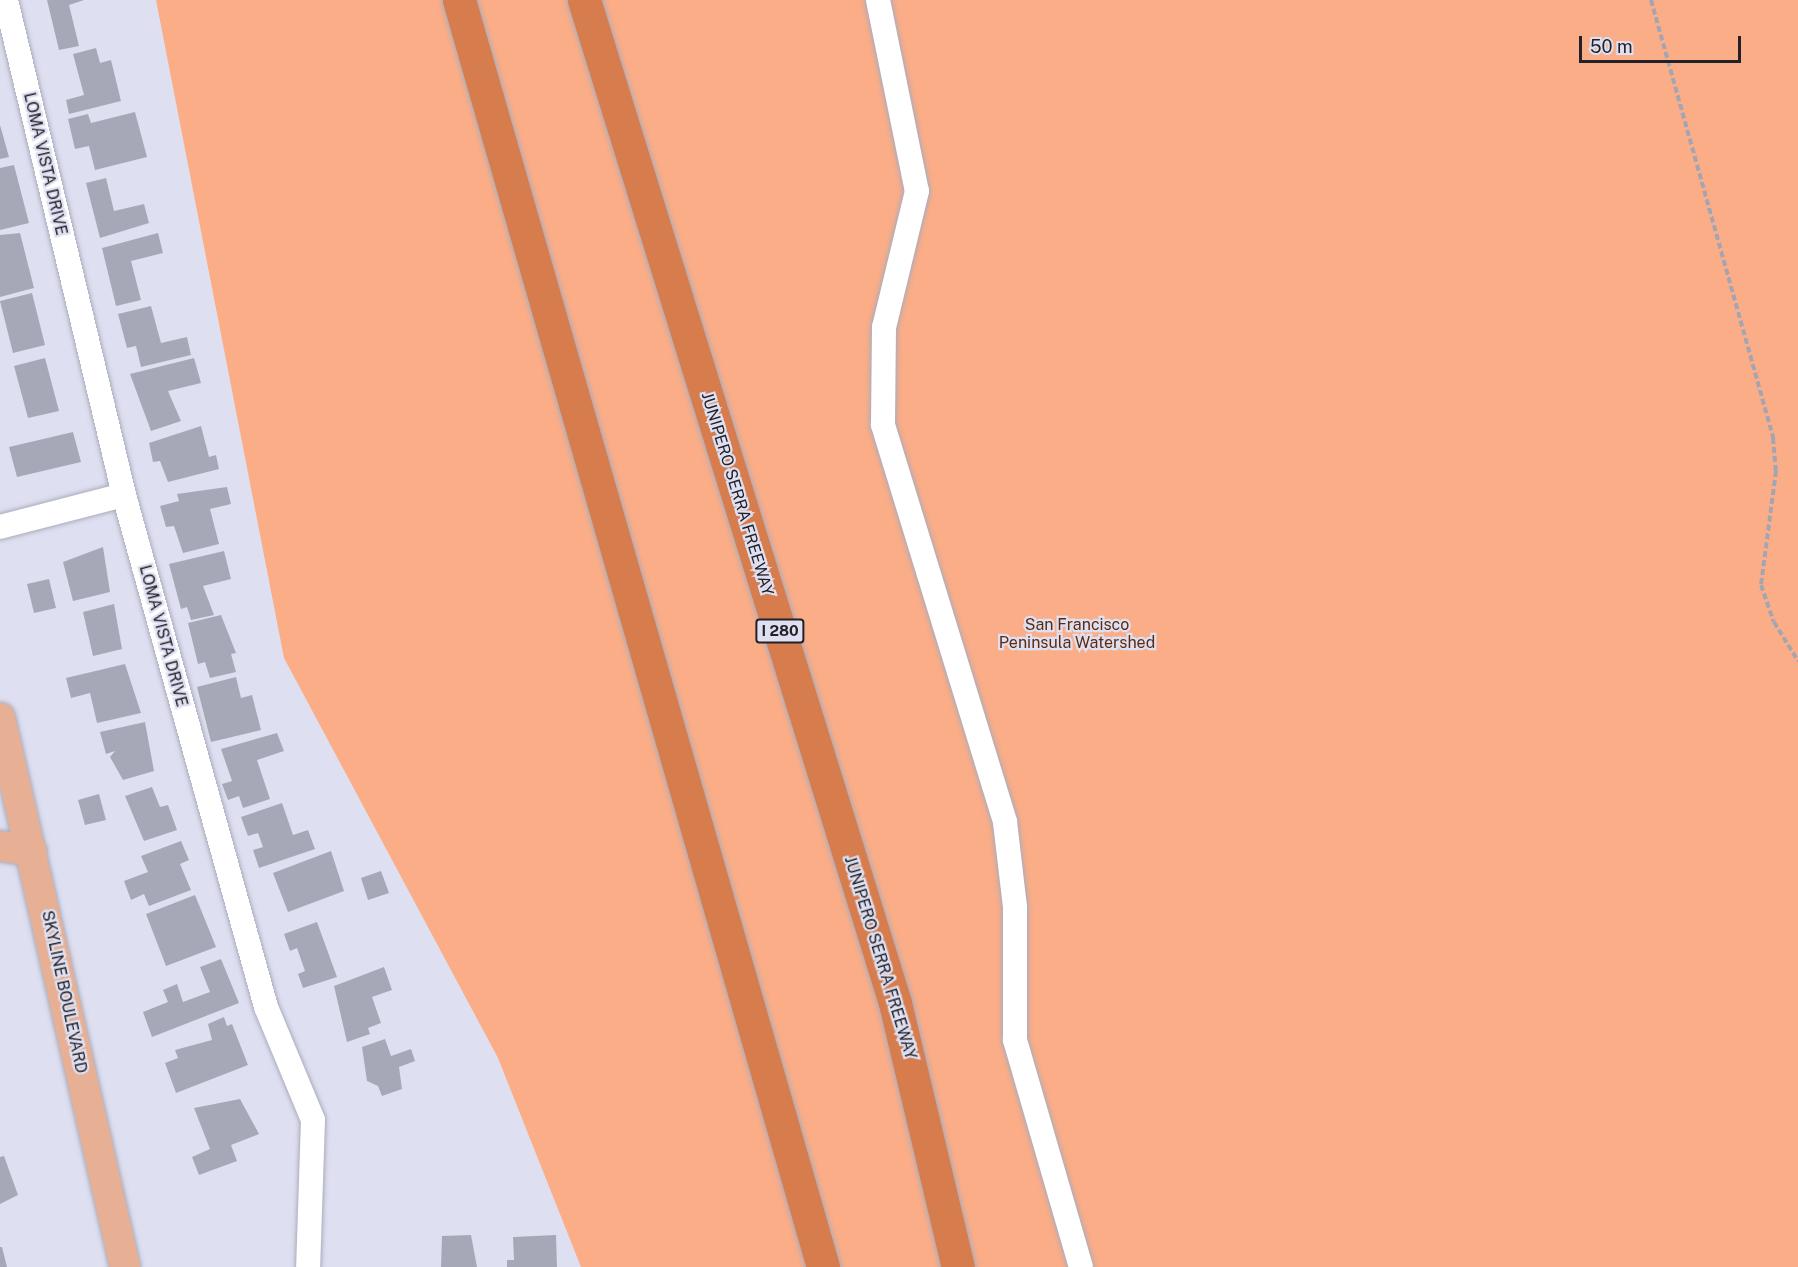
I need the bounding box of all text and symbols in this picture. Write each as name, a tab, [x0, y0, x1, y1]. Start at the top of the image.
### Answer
scale bar	[1582, 24, 1744, 62]
text: 50 m	[1590, 36, 1633, 57]
street label: LOMA VISTA DRIVE	[19, 91, 71, 237]
street label: JUNIPERO SERRA FREEWAY	[697, 390, 777, 598]
street label: LOMA VISTA DRIVE	[135, 563, 191, 709]
park label: San Francisco Peninsula Watershed	[999, 615, 1155, 653]
road number: I 280	[754, 619, 806, 643]
street label: JUNIPERO SERRA FREEWAY	[840, 854, 920, 1062]
street label: SKYLINE BOULEVARD	[37, 909, 91, 1075]

